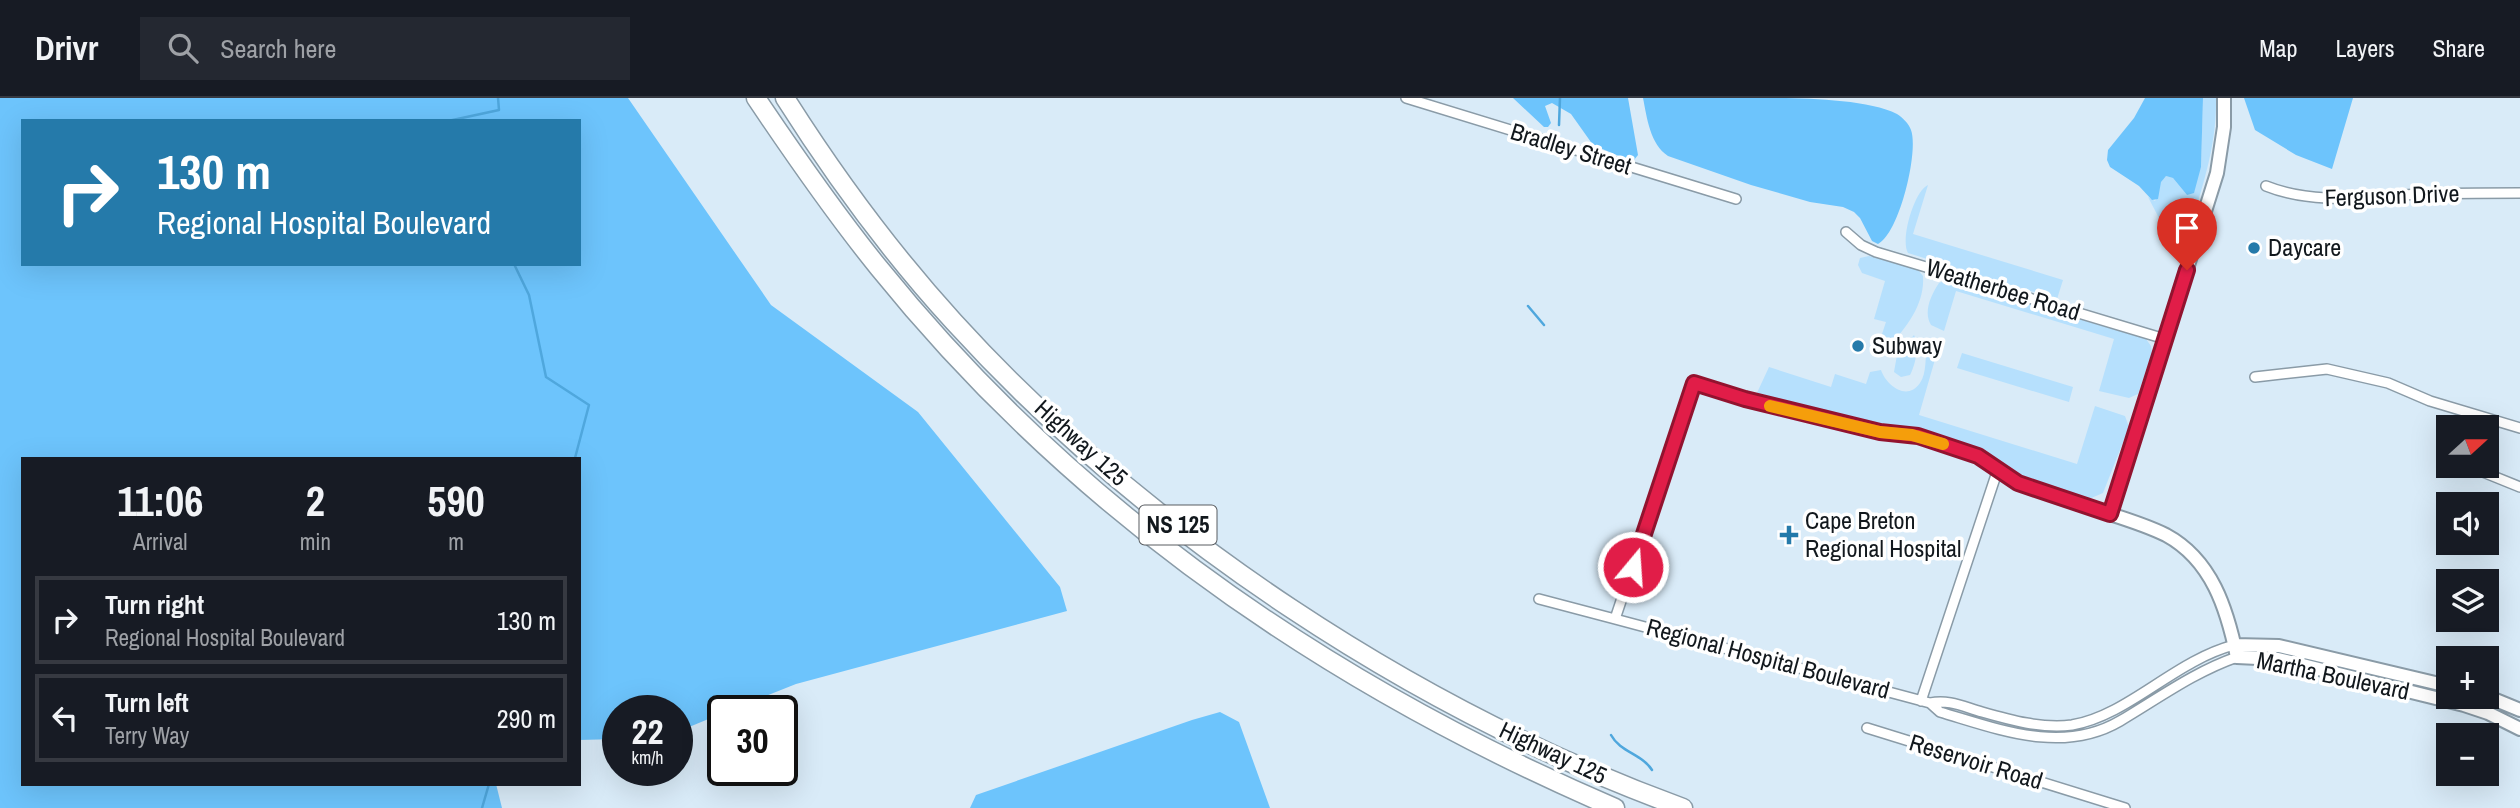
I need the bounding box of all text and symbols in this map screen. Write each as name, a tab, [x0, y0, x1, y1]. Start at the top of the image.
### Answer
search box	[140, 17, 630, 80]
text: Drivr	[35, 26, 98, 70]
icon: search	[164, 29, 202, 67]
text: Search here	[220, 31, 336, 66]
text: Map	[2259, 32, 2297, 64]
text: Layers	[2335, 32, 2394, 64]
text: Share	[2432, 32, 2485, 64]
street label: Bradley Street	[1507, 115, 1636, 182]
text: 130 m	[157, 138, 271, 204]
icon: right	[42, 147, 133, 238]
street label: Ferguson Drive	[2324, 177, 2460, 213]
pin	[2157, 198, 2217, 270]
text: Regional Hospital Boulevard	[157, 201, 491, 244]
icon: arrive	[2168, 209, 2206, 247]
place label: Daycare	[2268, 231, 2341, 263]
marker: Daycare	[2246, 240, 2262, 256]
street label: Weatherbee Road	[1922, 250, 2084, 328]
place label: Subway	[1872, 329, 1942, 361]
marker: Subway	[1850, 338, 1866, 354]
street label: Highway 125	[1028, 392, 1135, 493]
north arrow	[2436, 415, 2499, 478]
map controls	[2436, 415, 2499, 786]
text: 11:06	[117, 473, 203, 529]
text: 2	[306, 473, 325, 529]
text: 590	[427, 473, 485, 529]
button: sound	[2436, 492, 2499, 555]
place label: Cape Breton Regional Hospital	[1805, 504, 1961, 564]
road number: NS 125	[1140, 506, 1216, 544]
marker: Cape Breton Regional Hospital	[1779, 525, 1799, 545]
text: Arrival	[133, 526, 188, 557]
text: min	[300, 526, 331, 557]
text: m	[448, 526, 464, 557]
position arrow	[1596, 530, 1670, 604]
button: layers	[2436, 569, 2499, 632]
text: Turn right	[105, 587, 204, 622]
icon: right	[46, 601, 84, 639]
text: 130 m	[497, 603, 556, 638]
street label: Regional Hospital Boulevard	[1643, 610, 1893, 706]
text: Regional Hospital Boulevard	[105, 622, 345, 653]
street label: Martha Boulevard	[2254, 643, 2413, 707]
button: +	[2436, 646, 2499, 709]
text: Turn left	[105, 685, 189, 720]
speed limit sign: 30	[707, 695, 798, 786]
icon: left	[46, 699, 84, 737]
text: 290 m	[497, 701, 556, 736]
text: 22	[632, 708, 663, 755]
street label: Highway 125	[1495, 713, 1612, 791]
text: Terry Way	[105, 720, 189, 751]
button: −	[2436, 723, 2499, 786]
street label: Reservoir Road	[1906, 726, 2047, 796]
text: km/h	[632, 745, 664, 770]

